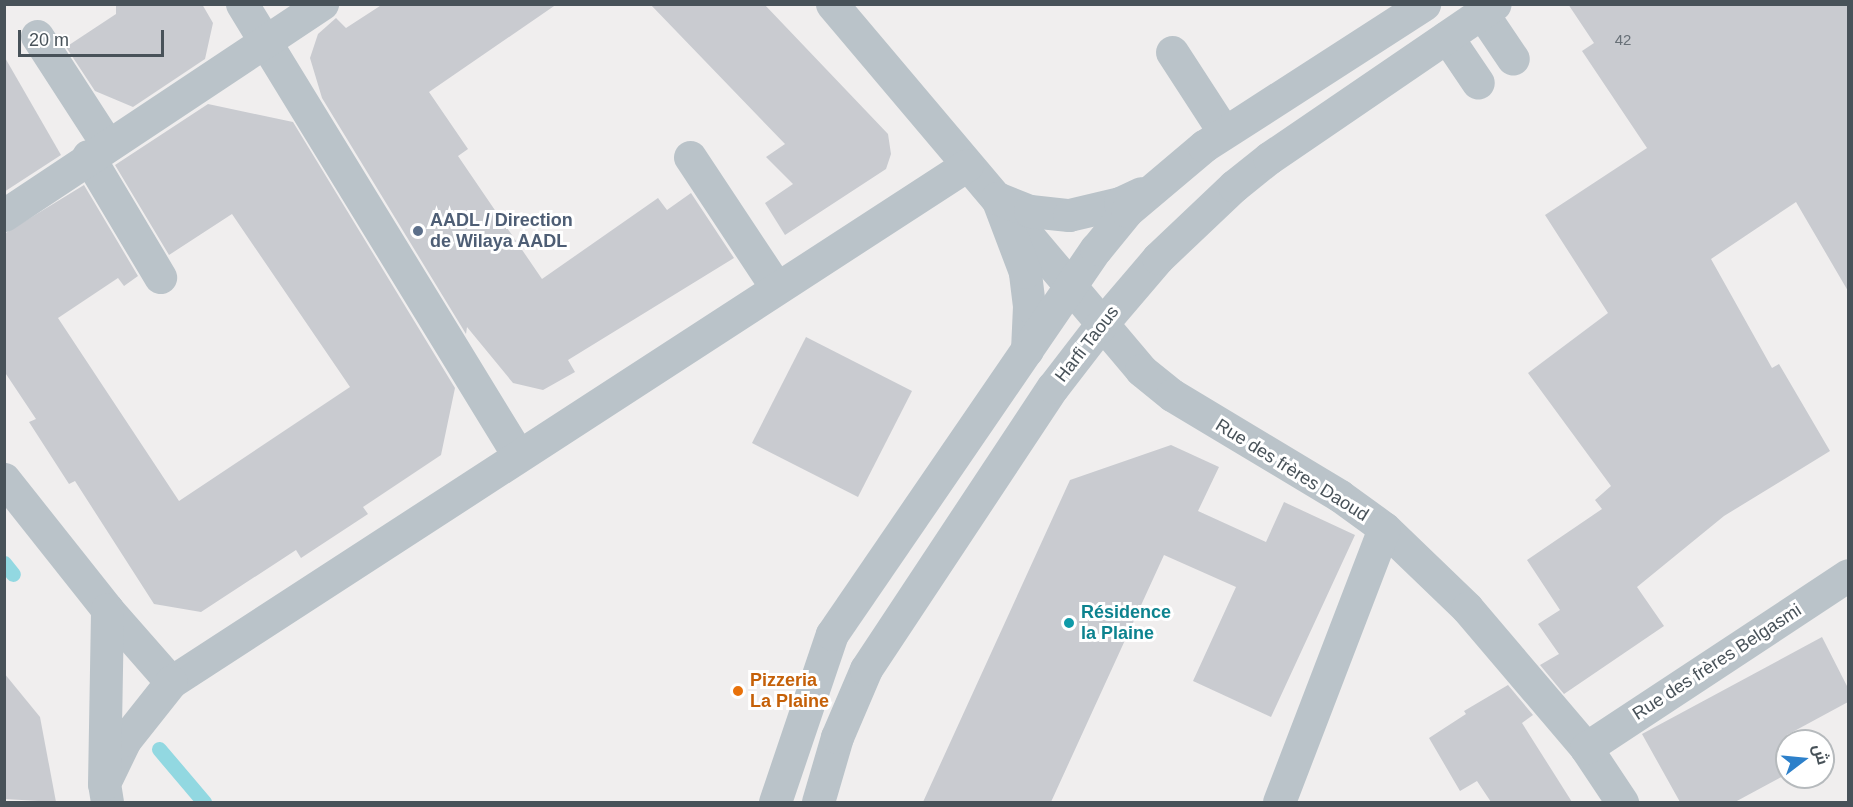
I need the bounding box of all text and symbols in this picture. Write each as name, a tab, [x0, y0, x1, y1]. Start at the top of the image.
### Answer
scale bar	[21, 18, 166, 56]
text: 20 m	[29, 30, 69, 50]
house number: 42	[1615, 31, 1631, 49]
place label: AADL / Direction de Wilaya AADL	[430, 210, 573, 252]
marker: AADL / Direction de Wilaya AADL	[411, 224, 425, 238]
street label: Harfi Taous	[1050, 301, 1124, 387]
street label: Rue des frères Daoud	[1212, 414, 1372, 526]
street label: Rue des frères Belgasmi	[1628, 599, 1806, 725]
place label: Résidence la Plaine	[1081, 602, 1171, 644]
marker: Résidence la Plaine	[1062, 616, 1076, 630]
place label: Pizzeria La Plaine	[750, 670, 829, 712]
marker: Pizzeria La Plaine	[731, 684, 745, 698]
north arrow	[1775, 729, 1835, 789]
text: ش	[1810, 742, 1832, 767]

